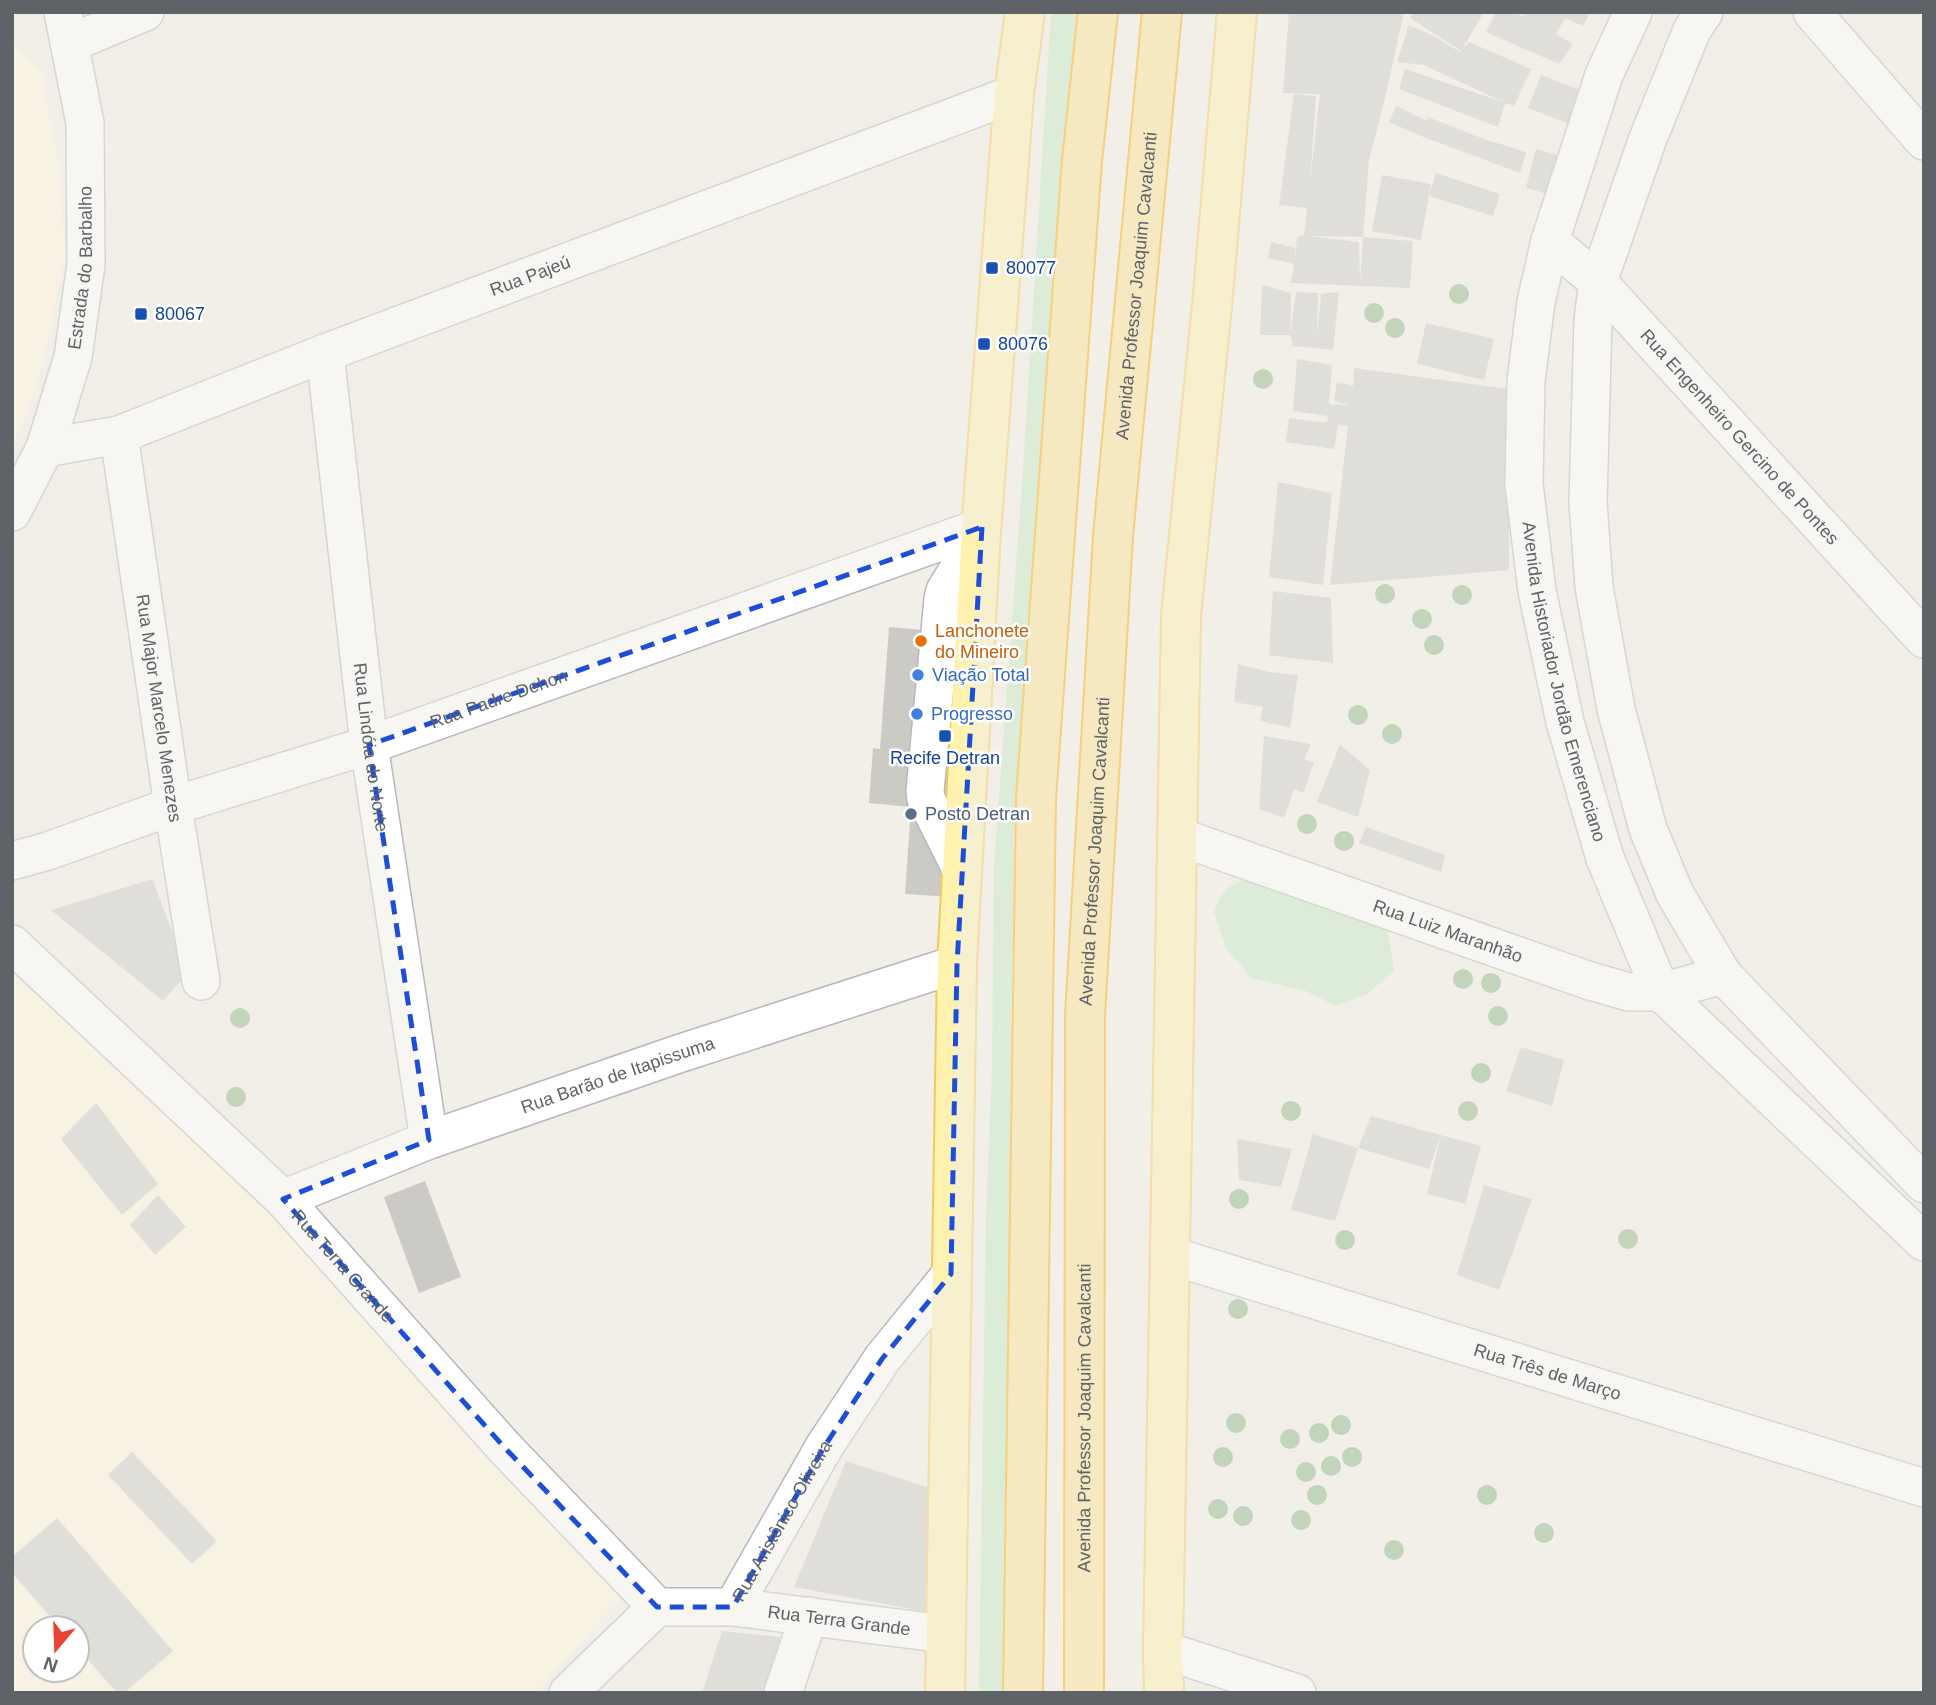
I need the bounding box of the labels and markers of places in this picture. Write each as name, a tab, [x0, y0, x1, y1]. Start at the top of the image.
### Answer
place label: 80077	[1006, 258, 1056, 278]
marker: 80077	[984, 260, 1000, 276]
place label: 80067	[155, 304, 205, 324]
marker: 80067	[133, 306, 149, 322]
place label: 80076	[998, 334, 1048, 354]
marker: 80076	[976, 336, 992, 352]
place label: Lanchonete do Mineiro	[935, 621, 1029, 662]
marker: Lanchonete do Mineiro	[913, 633, 929, 649]
place label: Viação Total	[932, 665, 1029, 685]
marker: Viação Total	[910, 667, 926, 683]
place label: Progresso	[931, 704, 1013, 724]
marker: Progresso	[909, 706, 925, 722]
marker: Recife Detran	[937, 728, 953, 744]
place label: Recife Detran	[890, 748, 1000, 768]
place label: Posto Detran	[925, 804, 1030, 824]
marker: Posto Detran	[903, 806, 919, 822]

